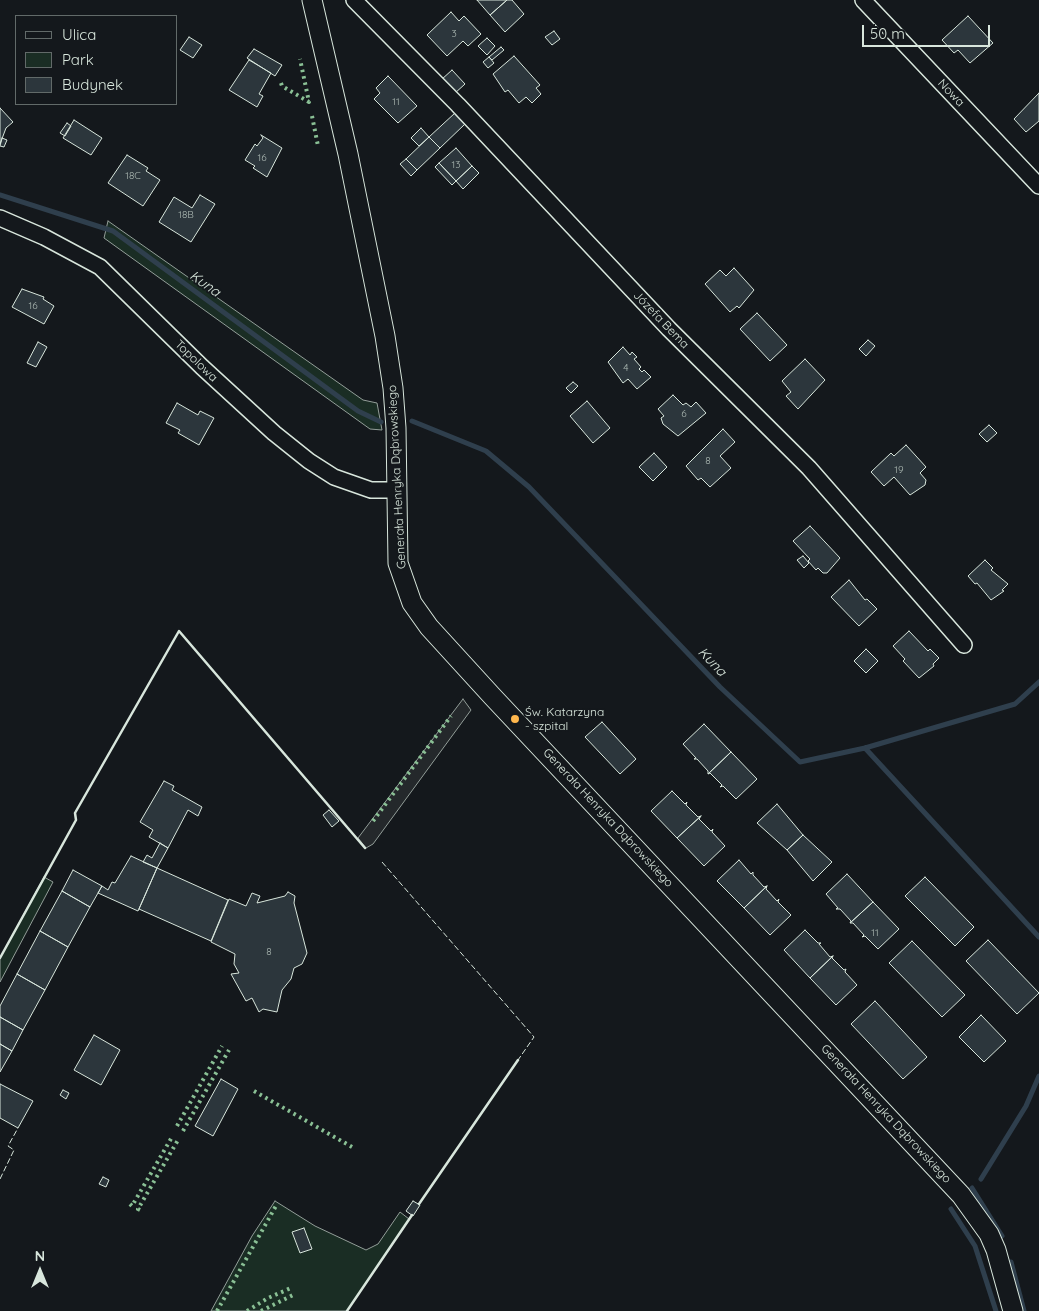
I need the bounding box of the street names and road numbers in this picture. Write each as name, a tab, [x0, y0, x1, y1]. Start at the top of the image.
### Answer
street label: Nowa	[935, 76, 967, 110]
street label: Józefa Bema	[630, 288, 692, 352]
street label: Topolowa	[172, 337, 220, 385]
street label: Generała Henryka Dąbrowskiego	[385, 385, 409, 569]
street label: Generała Henryka Dąbrowskiego	[540, 746, 676, 890]
street label: Generała Henryka Dąbrowskiego	[818, 1042, 954, 1186]

